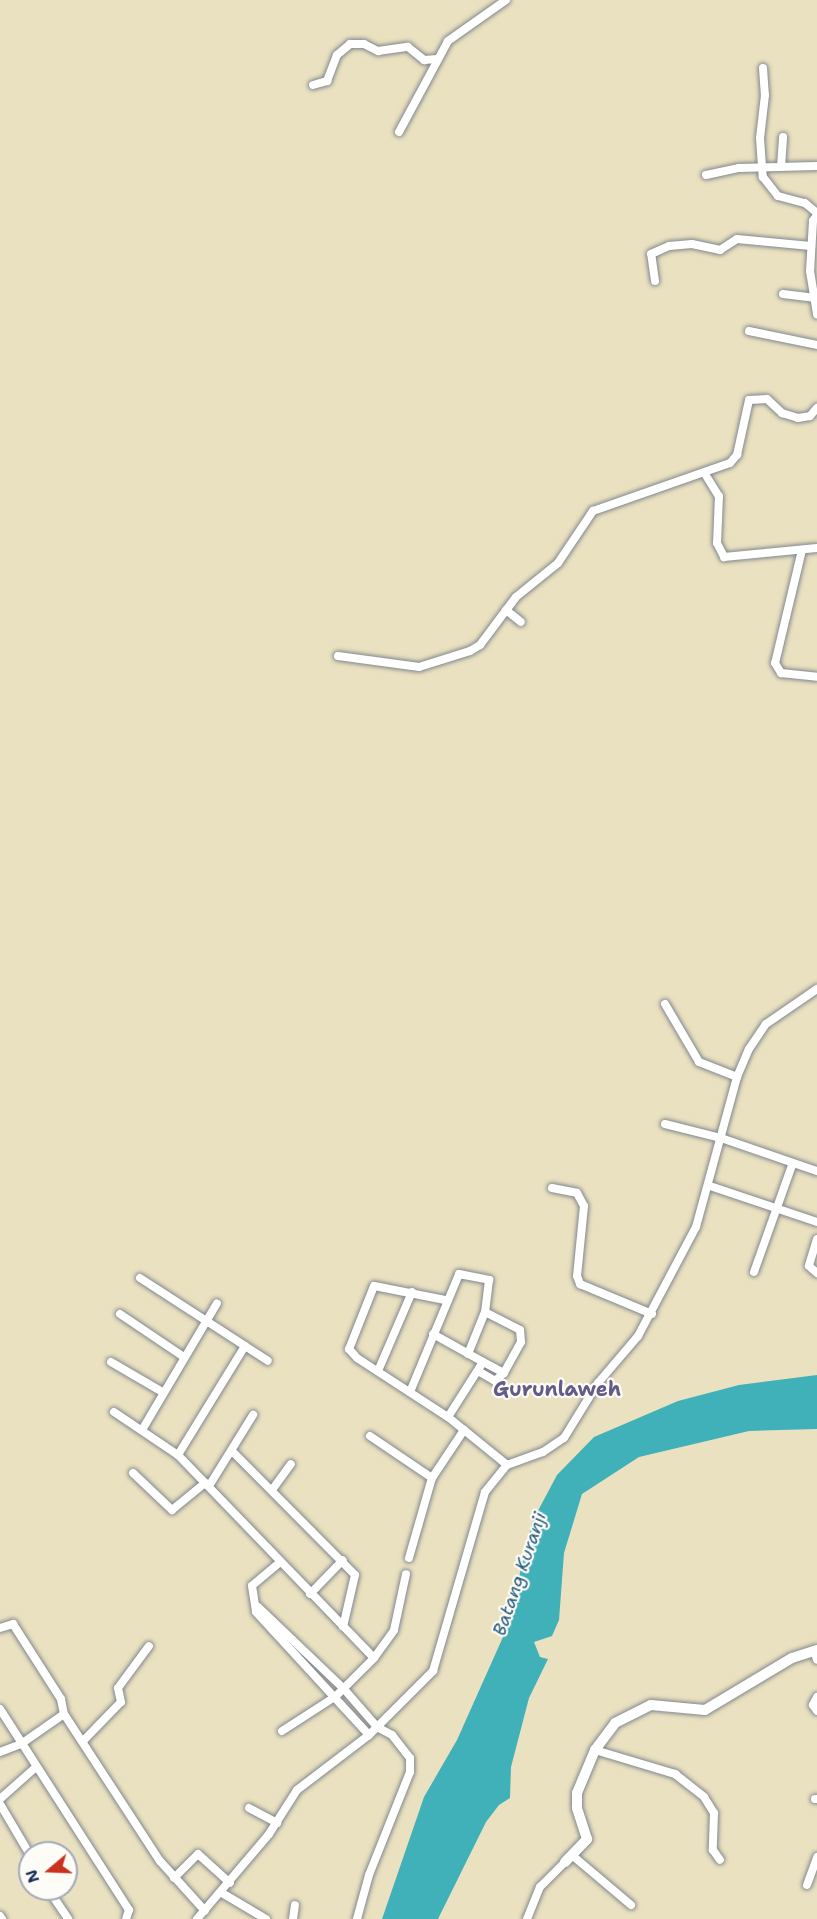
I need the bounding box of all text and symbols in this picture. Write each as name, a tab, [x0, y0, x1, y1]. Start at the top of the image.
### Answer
district label: Gurunlaweh	[493, 1377, 621, 1401]
water label: Batang Kuranji	[489, 1509, 551, 1639]
north arrow	[18, 1841, 78, 1901]
text: N	[20, 1867, 44, 1886]

